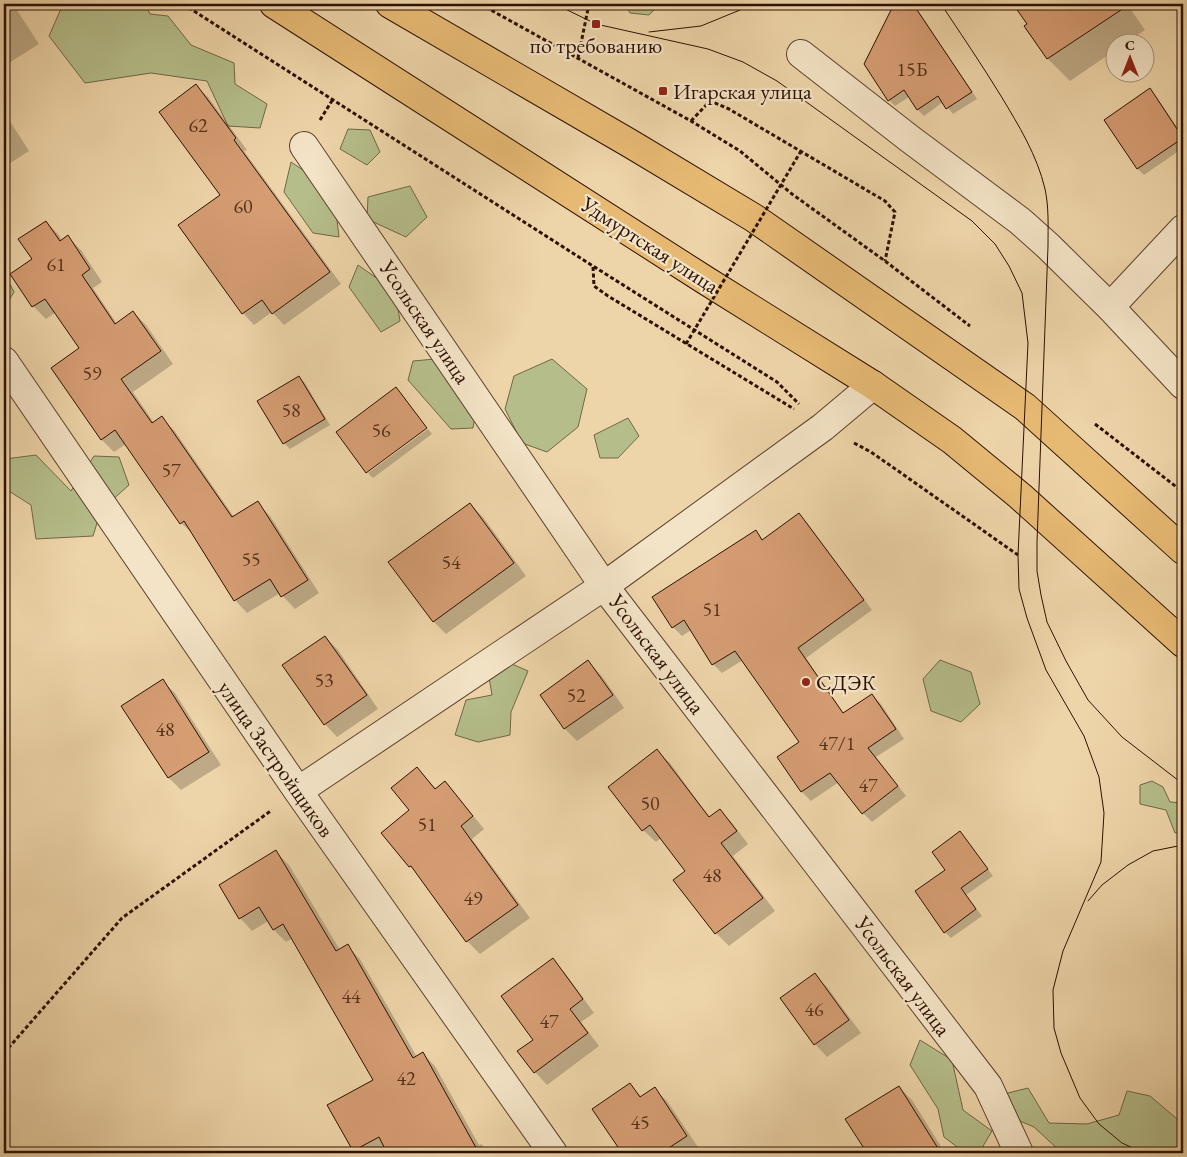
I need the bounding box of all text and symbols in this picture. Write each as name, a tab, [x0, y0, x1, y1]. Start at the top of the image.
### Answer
marker: по требованию	[590, 18, 602, 30]
place label: по требованию	[530, 31, 662, 60]
north arrow	[1104, 32, 1154, 82]
text: С	[1125, 36, 1135, 54]
house number: 15Б	[897, 56, 928, 82]
place label: Игарская улица	[673, 77, 812, 106]
marker: Игарская улица	[657, 85, 669, 97]
house number: 62	[188, 112, 208, 138]
street label: Удмуртская улица	[575, 189, 725, 301]
house number: 60	[233, 193, 253, 219]
house number: 61	[46, 251, 66, 277]
street label: Усольская улица	[372, 254, 477, 390]
house number: 59	[82, 360, 102, 386]
house number: 58	[281, 397, 301, 423]
house number: 56	[371, 417, 391, 443]
house number: 57	[161, 457, 181, 483]
house number: 55	[241, 546, 261, 572]
house number: 54	[441, 549, 461, 575]
street label: Усольская улица	[602, 587, 712, 720]
house number: 51	[702, 596, 722, 622]
house number: 53	[314, 667, 334, 693]
place label: СДЭК	[816, 668, 876, 697]
street label: улица Застройщиков	[211, 675, 341, 843]
marker: СДЭК	[800, 676, 812, 688]
house number: 52	[566, 682, 586, 708]
house number: 48	[155, 716, 175, 742]
house number: 47/1	[819, 730, 855, 756]
house number: 47	[858, 772, 878, 798]
house number: 50	[640, 790, 660, 816]
house number: 51	[417, 811, 437, 837]
house number: 48	[702, 862, 722, 888]
house number: 49	[463, 885, 483, 911]
street label: Усольская улица	[848, 909, 958, 1042]
house number: 44	[341, 983, 361, 1009]
house number: 46	[804, 996, 824, 1022]
house number: 47	[539, 1008, 559, 1034]
house number: 42	[396, 1065, 416, 1091]
house number: 45	[630, 1109, 650, 1135]

